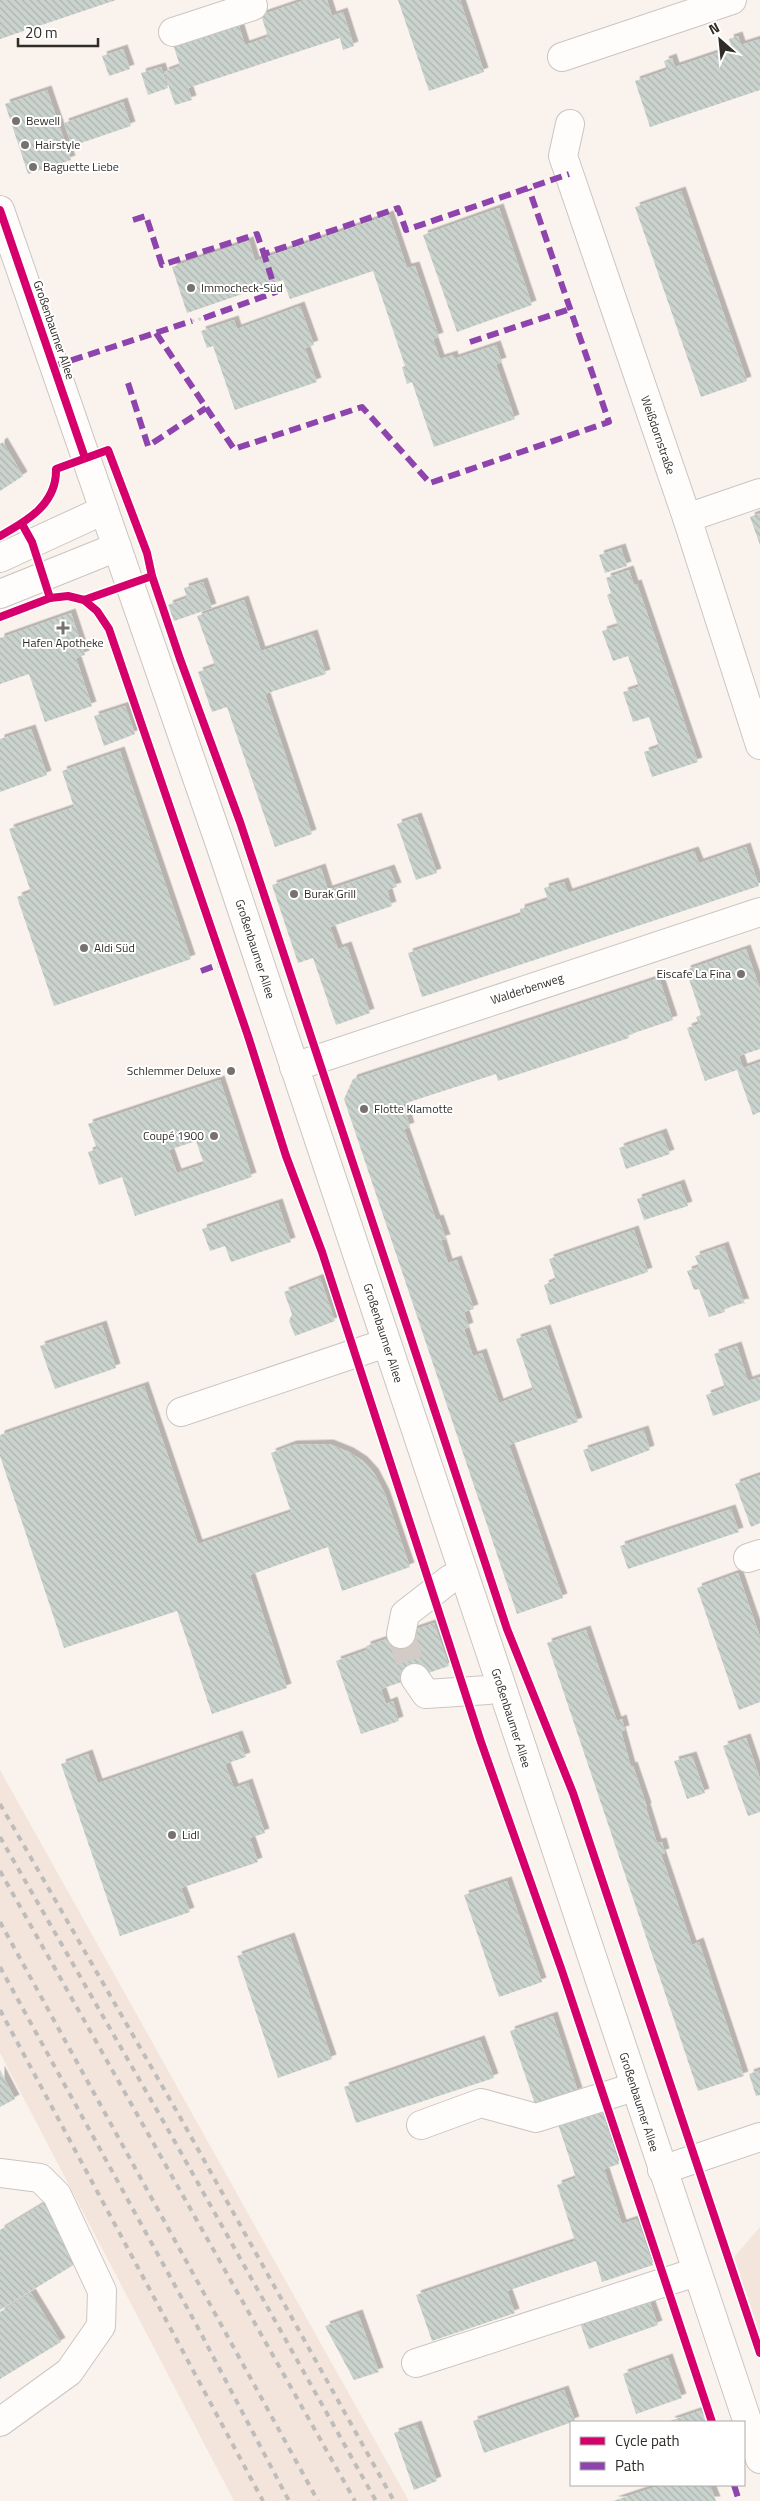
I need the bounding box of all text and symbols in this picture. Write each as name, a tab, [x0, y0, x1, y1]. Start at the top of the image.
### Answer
scale bar	[18, 15, 98, 47]
north arrow	[695, 15, 745, 65]
text: N	[705, 16, 723, 40]
text: 20 m	[25, 21, 58, 44]
place label: Bewell	[26, 111, 60, 130]
marker: Bewell	[10, 115, 22, 127]
place label: Hairstyle	[35, 135, 80, 154]
marker: Hairstyle	[19, 139, 31, 151]
place label: Baguette Liebe	[43, 157, 119, 176]
marker: Baguette Liebe	[27, 161, 39, 173]
street label: Großenbaumer Allee	[29, 278, 80, 382]
place label: Immocheck-Süd	[201, 278, 283, 297]
marker: Immocheck-Süd	[185, 282, 197, 294]
street label: Weißdornstraße	[636, 393, 681, 477]
marker: Hafen Apotheke	[57, 622, 69, 634]
place label: Hafen Apotheke	[22, 633, 104, 652]
place label: Burak Grill	[304, 884, 356, 903]
marker: Burak Grill	[288, 888, 300, 900]
street label: Großenbaumer Allee	[230, 897, 281, 1001]
place label: Aldi Süd	[94, 938, 135, 957]
marker: Aldi Süd	[78, 942, 90, 954]
place label: Eiscafe La Fina	[657, 964, 731, 983]
street label: Walderbenweg	[488, 968, 566, 1009]
marker: Eiscafe La Fina	[735, 968, 747, 980]
place label: Schlemmer Deluxe	[127, 1061, 221, 1080]
marker: Schlemmer Deluxe	[225, 1065, 237, 1077]
place label: Flotte Klamotte	[374, 1099, 453, 1118]
marker: Flotte Klamotte	[358, 1103, 370, 1115]
place label: Coupé 1900	[143, 1126, 204, 1145]
marker: Coupé 1900	[208, 1130, 220, 1142]
street label: Großenbaumer Allee	[358, 1281, 409, 1385]
street label: Großenbaumer Allee	[486, 1666, 537, 1770]
place label: Lidl	[182, 1825, 200, 1844]
marker: Lidl	[166, 1829, 178, 1841]
street label: Großenbaumer Allee	[614, 2050, 665, 2154]
legend	[570, 2421, 745, 2486]
text: Cycle path	[615, 2429, 680, 2452]
text: Path	[615, 2454, 645, 2477]

